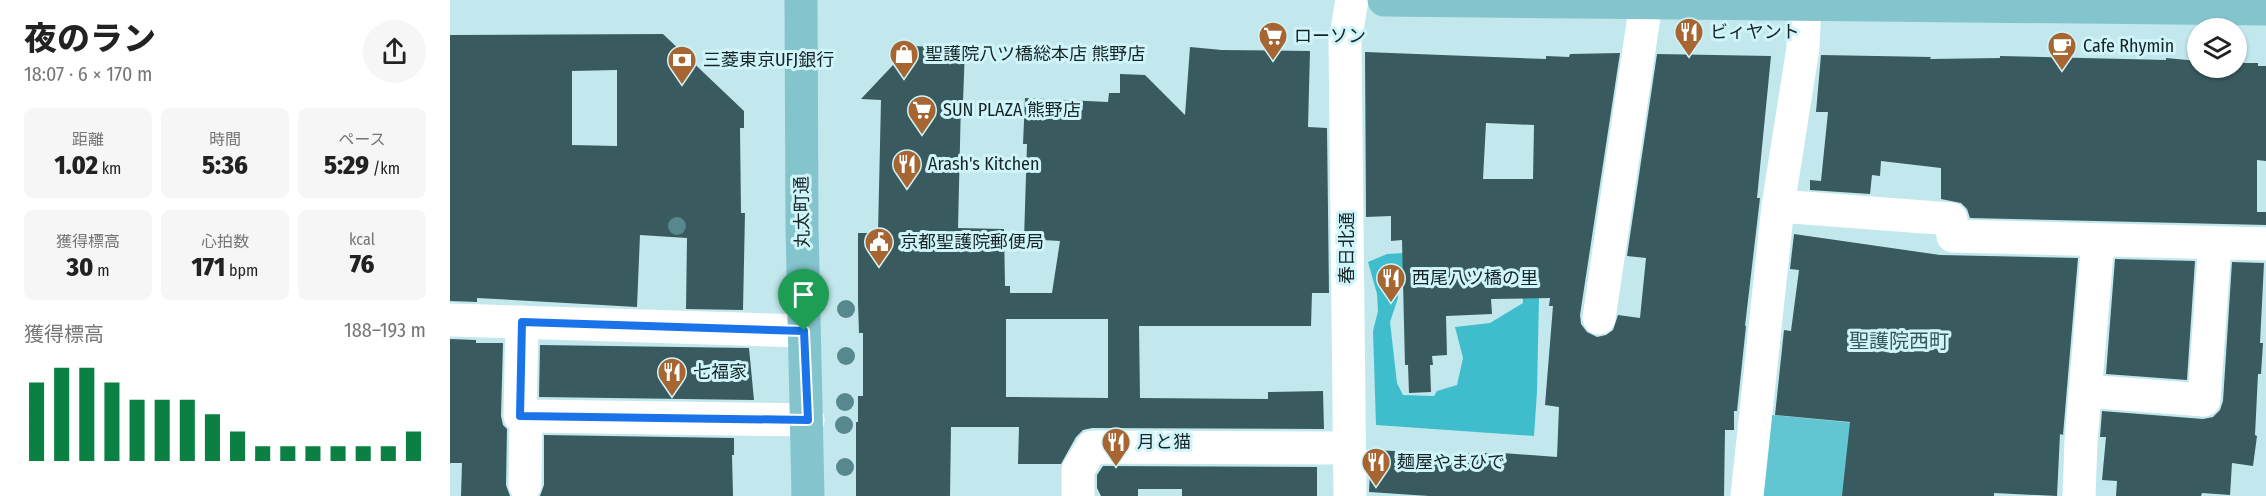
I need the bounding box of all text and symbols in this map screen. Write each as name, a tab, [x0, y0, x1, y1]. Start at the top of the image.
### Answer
restaurant icon: ビィヤント	[1673, 16, 1705, 58]
map controls	[2187, 18, 2247, 78]
button: layers	[2187, 18, 2247, 78]
text: 夜のラン	[24, 19, 156, 59]
button: share	[363, 20, 426, 83]
supermarket icon: ローソン	[1257, 20, 1289, 62]
place label: ビィヤント	[1710, 21, 1800, 43]
place label: ローソン	[1294, 25, 1366, 47]
cafe icon: Cafe Rhymin	[2046, 30, 2078, 72]
place label: Cafe Rhymin	[2083, 35, 2174, 57]
shop icon: 聖護院八ツ橋総本店 熊野店	[888, 38, 920, 80]
place label: 聖護院八ツ橋総本店 熊野店	[925, 43, 1145, 65]
bank icon: 三菱東京UFJ銀行	[666, 44, 698, 86]
place label: 三菱東京UFJ銀行	[703, 49, 834, 71]
text: 18:07 · 6 × 170 m	[24, 62, 152, 86]
supermarket icon: SUN PLAZA 熊野店	[906, 94, 938, 136]
place label: SUN PLAZA 熊野店	[943, 99, 1081, 121]
text: 距離	[72, 130, 104, 149]
text: 時間	[209, 130, 241, 149]
text: ペース	[338, 130, 386, 149]
restaurant icon: Arash's Kitchen	[891, 148, 923, 190]
text: 1.02	[55, 150, 98, 181]
text: 5:36	[202, 150, 248, 181]
text: 5:29	[324, 150, 369, 181]
place label: Arash's Kitchen	[928, 153, 1040, 175]
text: km	[98, 159, 121, 178]
text: /km	[369, 159, 400, 178]
street label: 丸太町通	[790, 176, 814, 248]
street label: 春日北通	[1336, 212, 1358, 284]
public building icon: 京都聖護院郵便局	[863, 226, 895, 268]
text: kcal	[349, 230, 375, 249]
place label: 京都聖護院郵便局	[900, 231, 1044, 253]
text: 獲得標高	[56, 232, 120, 251]
text: 心拍数	[201, 232, 249, 251]
text: 76	[350, 249, 374, 280]
text: 30	[67, 252, 93, 283]
text: 171	[192, 252, 225, 283]
text: m	[93, 261, 109, 280]
text: bpm	[225, 261, 258, 280]
restaurant icon: 西尾八ツ橋の里	[1375, 262, 1407, 304]
place label: 西尾八ツ橋の里	[1412, 267, 1538, 289]
pin	[778, 269, 829, 331]
icon: arrive	[787, 278, 820, 311]
text: 188–193 m	[344, 318, 426, 342]
text: 獲得標高	[24, 322, 104, 346]
district label: 聖護院西町	[1849, 329, 1949, 353]
restaurant icon: 七福家	[656, 356, 688, 398]
place label: 七福家	[693, 361, 747, 383]
restaurant icon: 月と猫	[1100, 426, 1132, 468]
place label: 月と猫	[1137, 431, 1191, 453]
restaurant icon: 麺屋やまひで	[1360, 446, 1392, 488]
place label: 麺屋やまひで	[1397, 451, 1505, 473]

